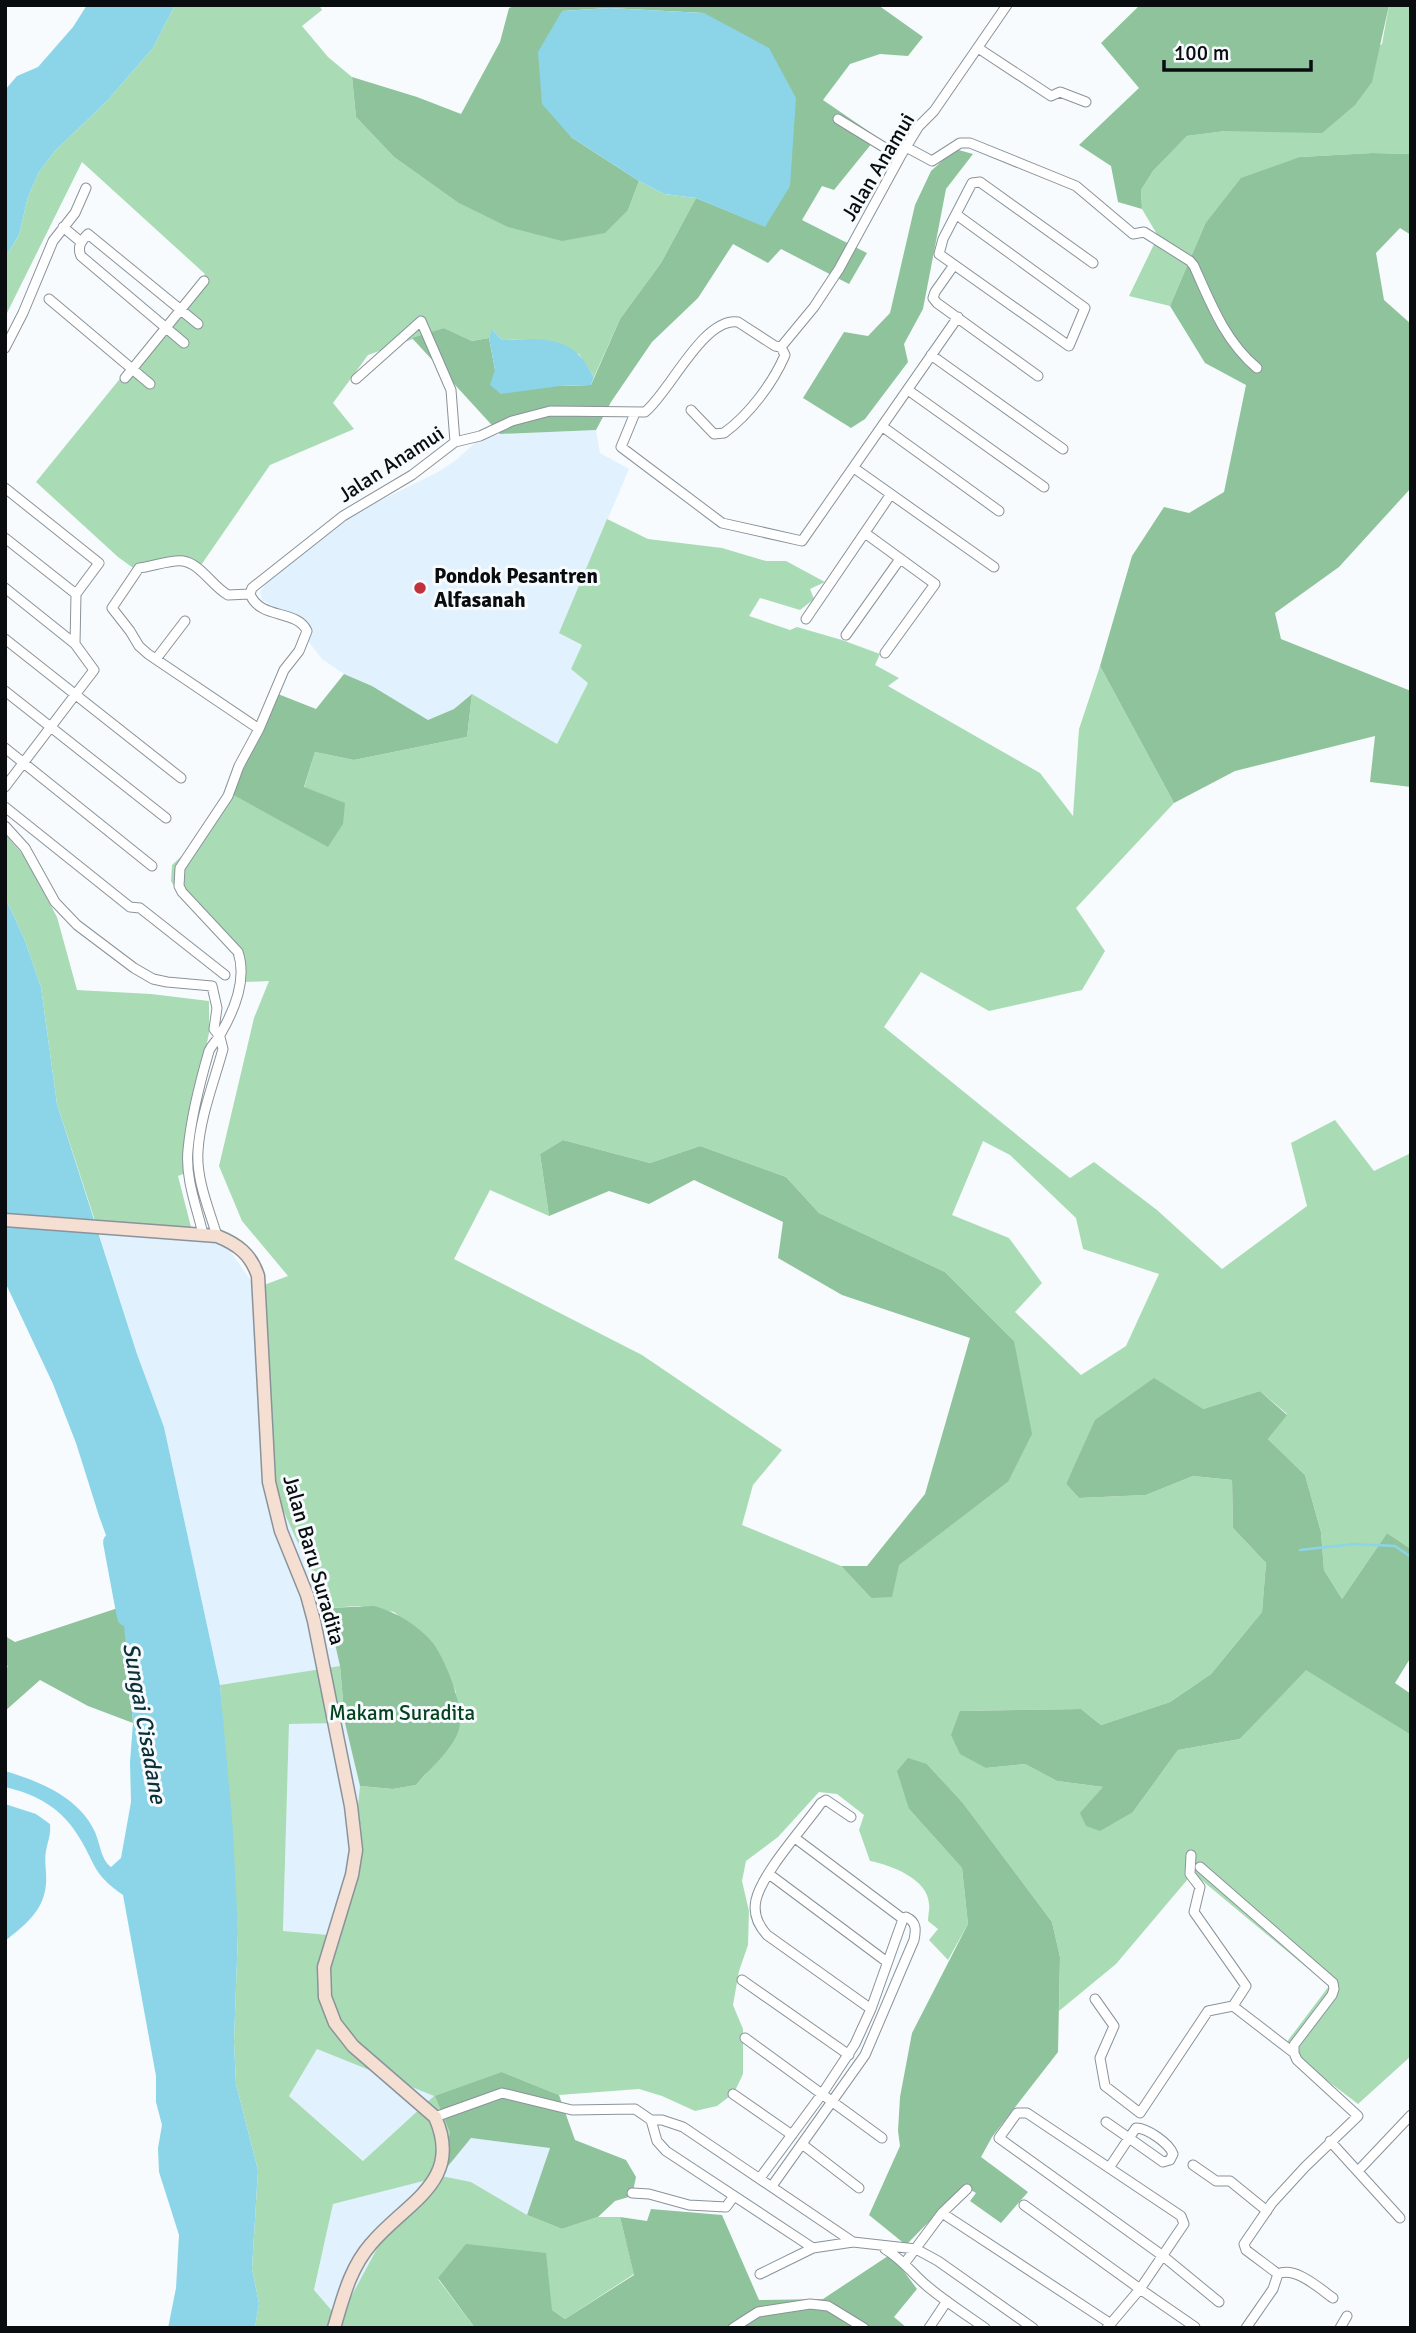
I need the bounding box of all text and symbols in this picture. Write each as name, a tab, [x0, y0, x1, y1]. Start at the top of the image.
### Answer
scale bar	[1164, 28, 1311, 72]
text: 100 m	[1174, 40, 1229, 66]
street label: Jalan Anamui	[836, 108, 920, 226]
street label: Jalan Anamui	[333, 420, 449, 508]
place label: Pondok Pesantren Alfasanah	[434, 563, 598, 613]
marker: Pondok Pesantren Alfasanah	[412, 580, 428, 596]
street label: Jalan Baru Suradita	[277, 1472, 351, 1648]
water label: Sungai Cisadane	[116, 1640, 173, 1807]
park label: Makam Suradita	[329, 1700, 475, 1726]

